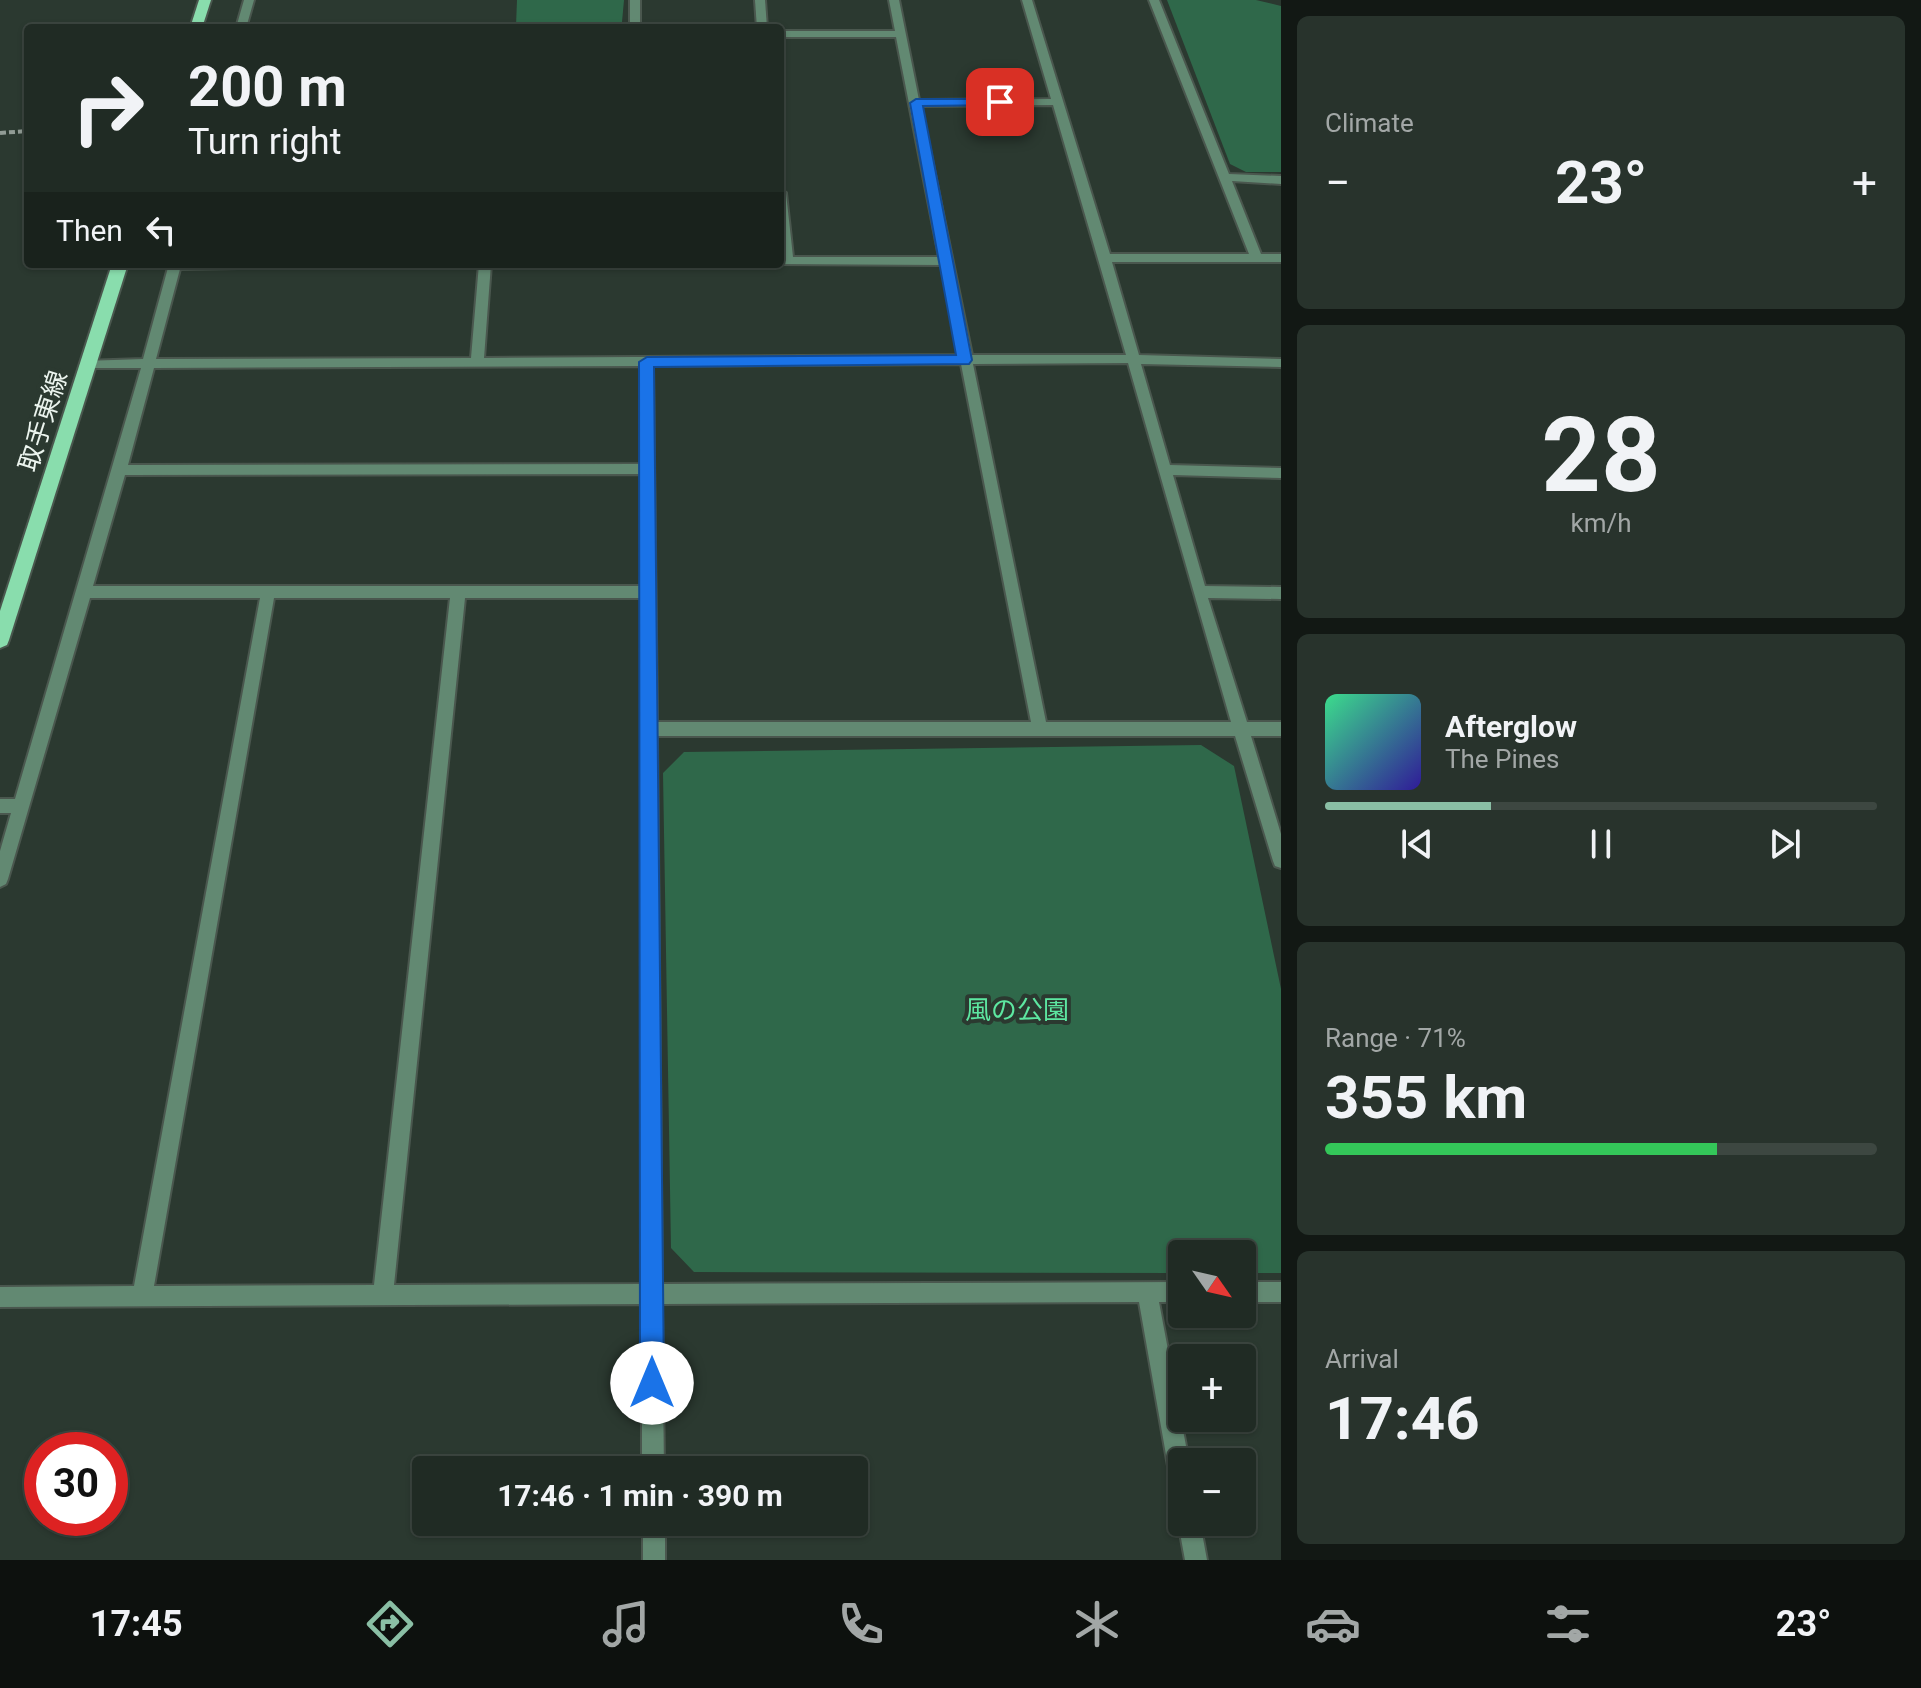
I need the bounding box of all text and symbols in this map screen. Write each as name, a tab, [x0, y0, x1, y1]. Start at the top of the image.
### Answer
text: 200 m	[188, 54, 347, 120]
icon: right	[56, 56, 160, 160]
pin	[966, 68, 1034, 136]
icon: arrive	[978, 80, 1022, 124]
text: Climate	[1325, 108, 1414, 138]
text: Turn right	[188, 121, 341, 163]
text: 23°	[1555, 147, 1647, 218]
text: −	[1325, 157, 1350, 209]
text: +	[1852, 157, 1877, 209]
icon: left	[139, 208, 183, 252]
text: Then	[56, 213, 123, 248]
street label: 取手東線	[13, 367, 73, 475]
text: 28	[1541, 395, 1661, 516]
text: km/h	[1570, 508, 1632, 538]
text: Afterglow	[1445, 709, 1577, 744]
text: The Pines	[1445, 744, 1559, 774]
icon: previous	[1395, 822, 1439, 866]
icon: pause	[1579, 822, 1623, 866]
icon: next	[1763, 822, 1807, 866]
park label: 風の公園	[965, 995, 1069, 1025]
text: Range · 71%	[1325, 1023, 1466, 1053]
text: 355 km	[1325, 1062, 1527, 1133]
north arrow	[1168, 1240, 1256, 1328]
map controls	[1168, 1240, 1256, 1536]
position arrow	[610, 1341, 694, 1425]
button: +	[1168, 1344, 1256, 1432]
text: Arrival	[1325, 1344, 1399, 1374]
text: 17:46	[1325, 1383, 1480, 1454]
speed limit sign: 30	[24, 1432, 128, 1536]
button: −	[1168, 1448, 1256, 1536]
text: 17:46 · 1 min · 390 m	[497, 1478, 783, 1513]
icon: directions	[362, 1596, 418, 1652]
icon: music	[598, 1596, 654, 1652]
icon: phone	[833, 1596, 889, 1652]
icon: climate	[1069, 1596, 1125, 1652]
icon: car	[1305, 1596, 1361, 1652]
icon: filters	[1540, 1596, 1596, 1652]
text: 17:45	[90, 1603, 183, 1645]
text: 23°	[1776, 1603, 1831, 1645]

